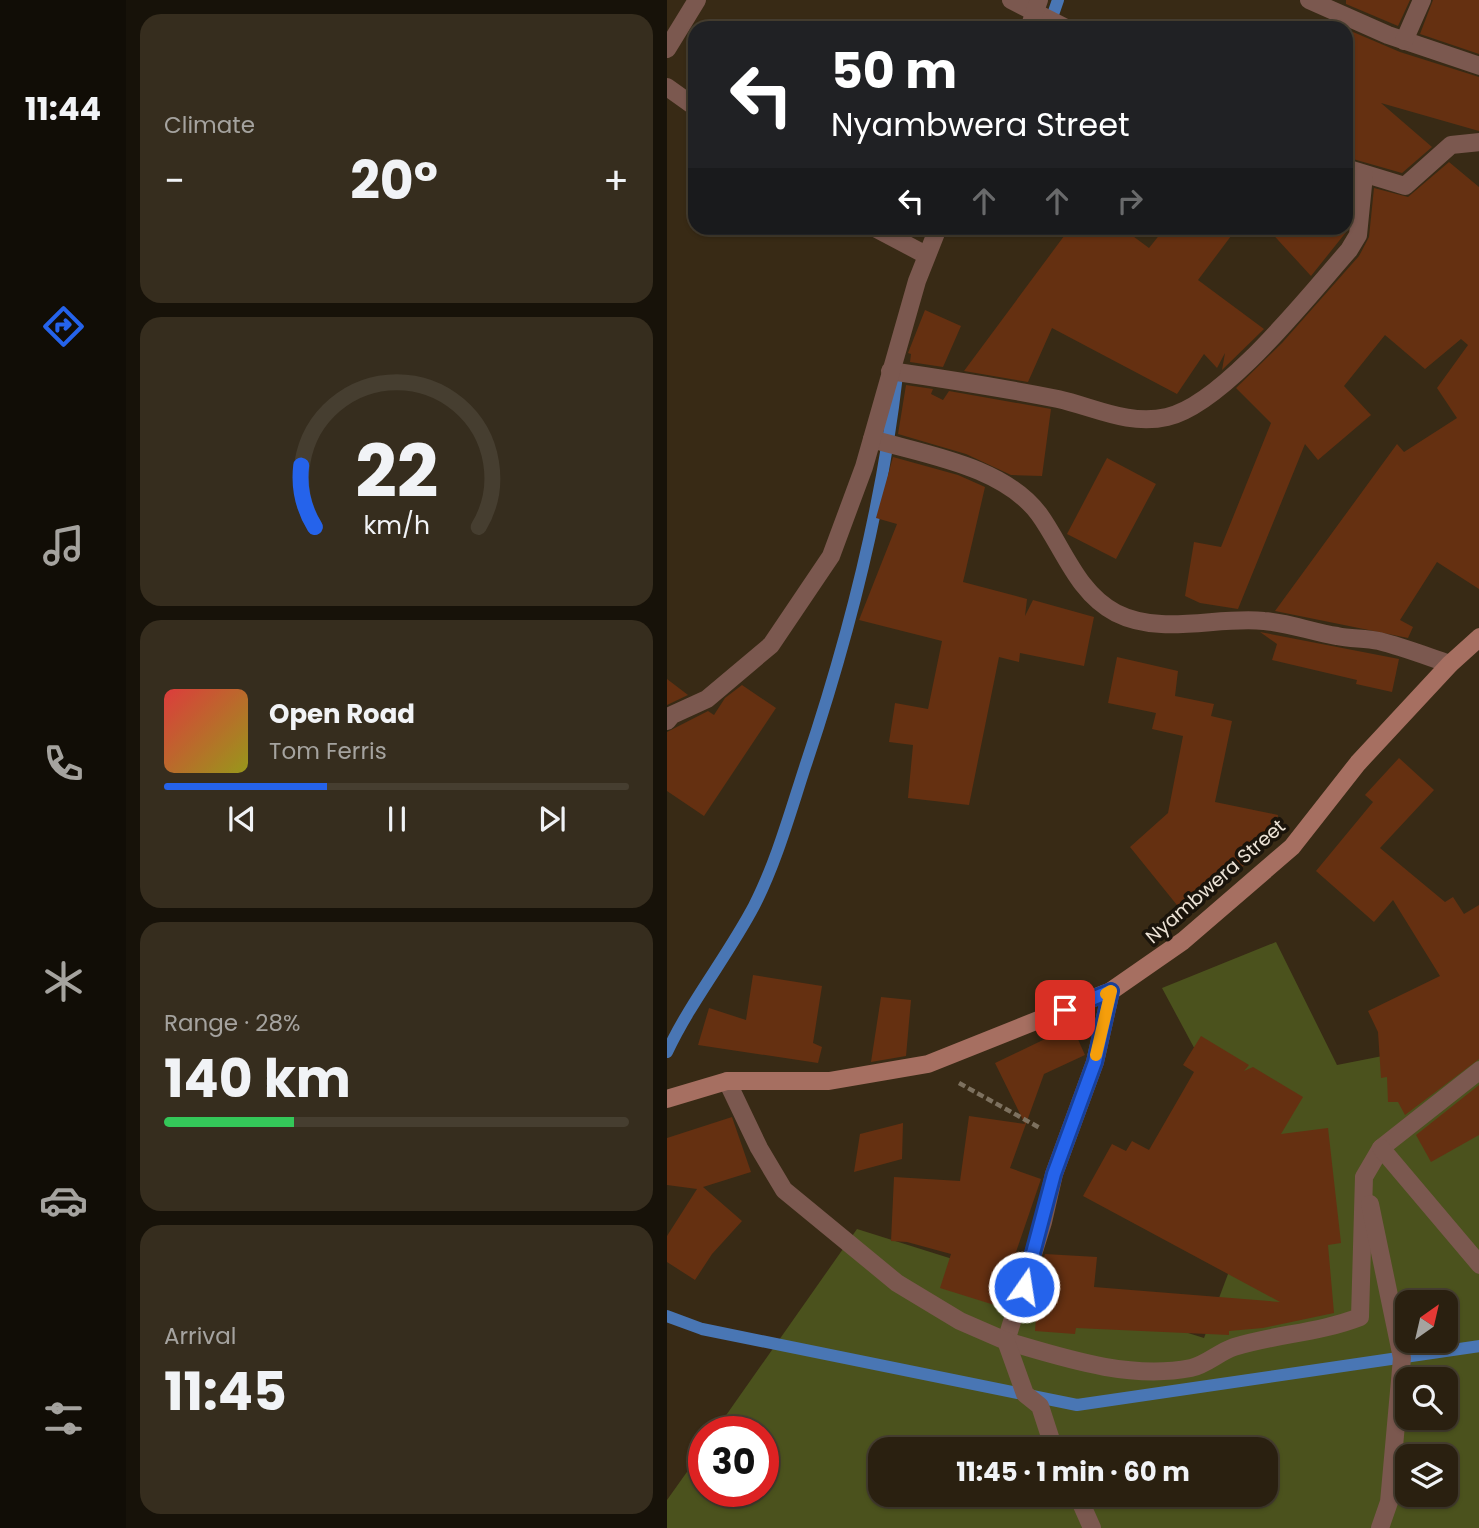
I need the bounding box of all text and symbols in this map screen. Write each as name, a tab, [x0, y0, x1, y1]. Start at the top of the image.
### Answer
text: 50 m	[831, 37, 957, 105]
icon: left	[716, 49, 807, 140]
text: 11:44	[25, 86, 101, 131]
text: Nyambwera Street	[831, 102, 1130, 147]
text: Climate	[164, 109, 255, 141]
text: 20°	[350, 144, 438, 217]
text: −	[164, 154, 185, 207]
text: +	[603, 154, 629, 207]
icon: left	[892, 182, 930, 220]
icon: ahead	[965, 182, 1003, 220]
icon: ahead	[1038, 182, 1076, 220]
icon: right	[1111, 182, 1149, 220]
icon: directions	[39, 302, 88, 351]
text: 22	[355, 422, 438, 523]
text: km/h	[363, 508, 430, 543]
icon: music	[39, 521, 88, 570]
text: Open Road	[269, 696, 415, 732]
text: Tom Ferris	[269, 735, 387, 767]
icon: phone	[39, 739, 88, 788]
icon: previous	[223, 800, 261, 838]
icon: pause	[378, 800, 416, 838]
icon: next	[533, 800, 571, 838]
street label: Nyambwera Street	[1140, 813, 1291, 950]
icon: climate	[39, 957, 88, 1006]
pin	[1035, 980, 1095, 1040]
icon: arrive	[1046, 991, 1084, 1029]
text: Range · 28%	[164, 1007, 300, 1039]
text: 140 km	[164, 1042, 351, 1115]
icon: car	[39, 1176, 88, 1225]
position arrow	[987, 1250, 1061, 1324]
north arrow	[1395, 1290, 1458, 1353]
map controls	[1395, 1290, 1458, 1507]
text: Arrival	[164, 1320, 236, 1352]
text: 11:45	[164, 1355, 287, 1428]
button: search	[1395, 1367, 1458, 1430]
icon: filters	[39, 1394, 88, 1443]
speed limit sign: 30	[688, 1416, 779, 1507]
button: layers	[1395, 1444, 1458, 1507]
text: 11:45 · 1 min · 60 m	[956, 1454, 1190, 1490]

